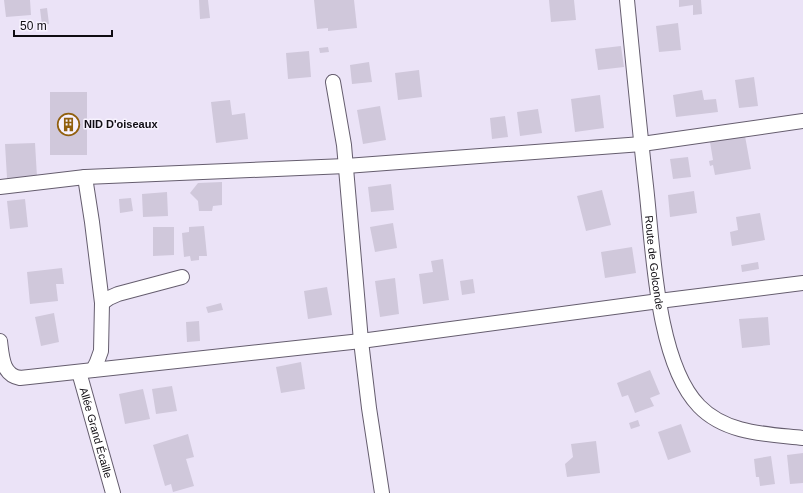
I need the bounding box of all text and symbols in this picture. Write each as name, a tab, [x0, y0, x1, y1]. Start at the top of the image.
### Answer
scale bar	[14, 12, 112, 38]
text: 50 m	[20, 19, 47, 33]
building icon: NID D'oiseaux	[56, 111, 82, 137]
place label: NID D'oiseaux	[84, 118, 158, 130]
street label: Route de Golconde	[643, 215, 666, 311]
street label: Allée Grand Écaille	[78, 386, 114, 479]

